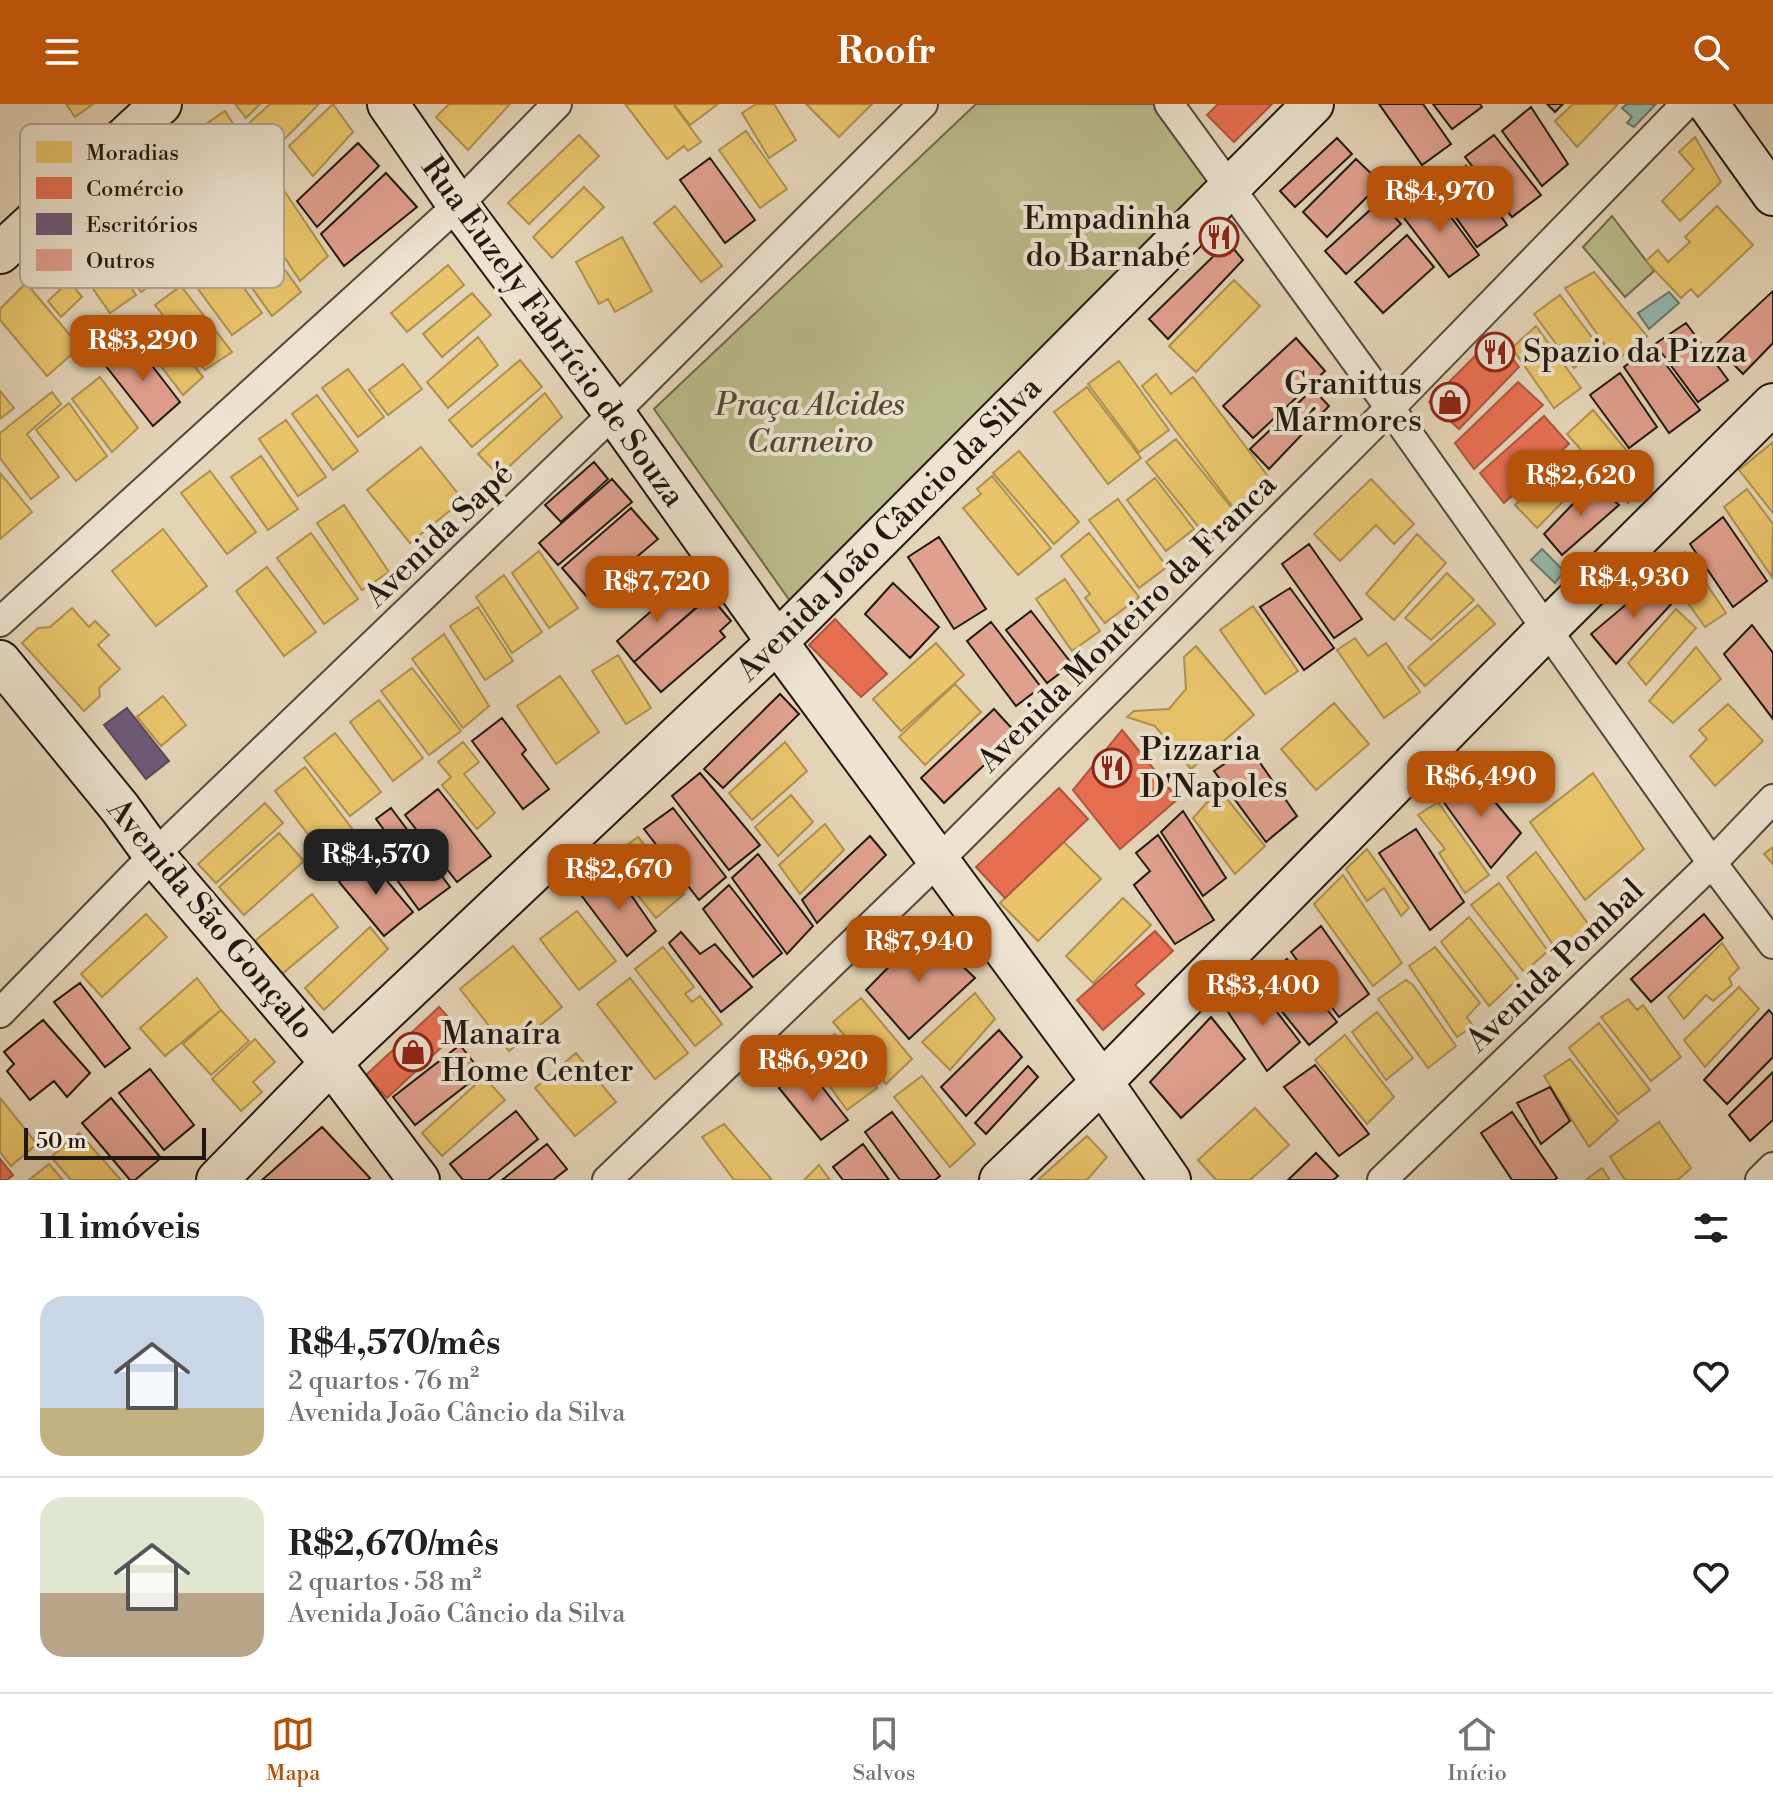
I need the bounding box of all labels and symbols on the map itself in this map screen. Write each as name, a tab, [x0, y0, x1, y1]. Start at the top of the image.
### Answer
legend	[20, 124, 284, 288]
text: Moradias	[86, 140, 179, 167]
street label: Rua Euzely Fabrício de Souza	[412, 149, 694, 516]
pin: R$4,970	[1366, 166, 1514, 234]
text: Comércio	[86, 176, 184, 203]
place label: Empadinha do Barnabé	[1023, 199, 1192, 276]
text: Escritórios	[86, 212, 198, 239]
restaurant icon: Empadinha do Barnabé	[1198, 216, 1240, 258]
text: Outros	[86, 248, 155, 275]
pin: R$3,290	[69, 315, 217, 383]
restaurant icon: Spazio da Pizza	[1474, 331, 1516, 373]
place label: Spazio da Pizza	[1523, 332, 1748, 372]
place label: Granittus Mármores	[1273, 364, 1422, 441]
street label: Avenida João Câncio da Silva	[727, 367, 1051, 691]
shop icon: Granittus Mármores	[1429, 381, 1471, 423]
park label: Praça Alcides Carneiro	[714, 385, 905, 462]
pin: R$2,620	[1507, 450, 1655, 518]
street label: Avenida Sapé	[355, 454, 522, 617]
street label: Avenida Monteiro da Franca	[968, 465, 1285, 782]
pin: R$4,930	[1560, 552, 1708, 620]
pin: R$7,720	[583, 556, 731, 624]
place label: Pizzaria D'Napoles	[1140, 730, 1288, 807]
restaurant icon: Pizzaria D'Napoles	[1091, 747, 1133, 789]
pin: R$6,490	[1407, 751, 1555, 819]
street label: Avenida São Gonçalo	[98, 790, 323, 1048]
pin: R$4,570	[302, 829, 450, 897]
pin: R$2,670	[545, 844, 693, 912]
street label: Avenida Pombal	[1457, 871, 1653, 1062]
pin: R$7,940	[845, 916, 993, 984]
pin: R$3,400	[1189, 960, 1337, 1028]
place label: Manaíra Home Center	[441, 1014, 634, 1091]
shop icon: Manaíra Home Center	[392, 1031, 434, 1073]
pin: R$6,920	[739, 1035, 887, 1103]
scale bar	[24, 1124, 206, 1160]

